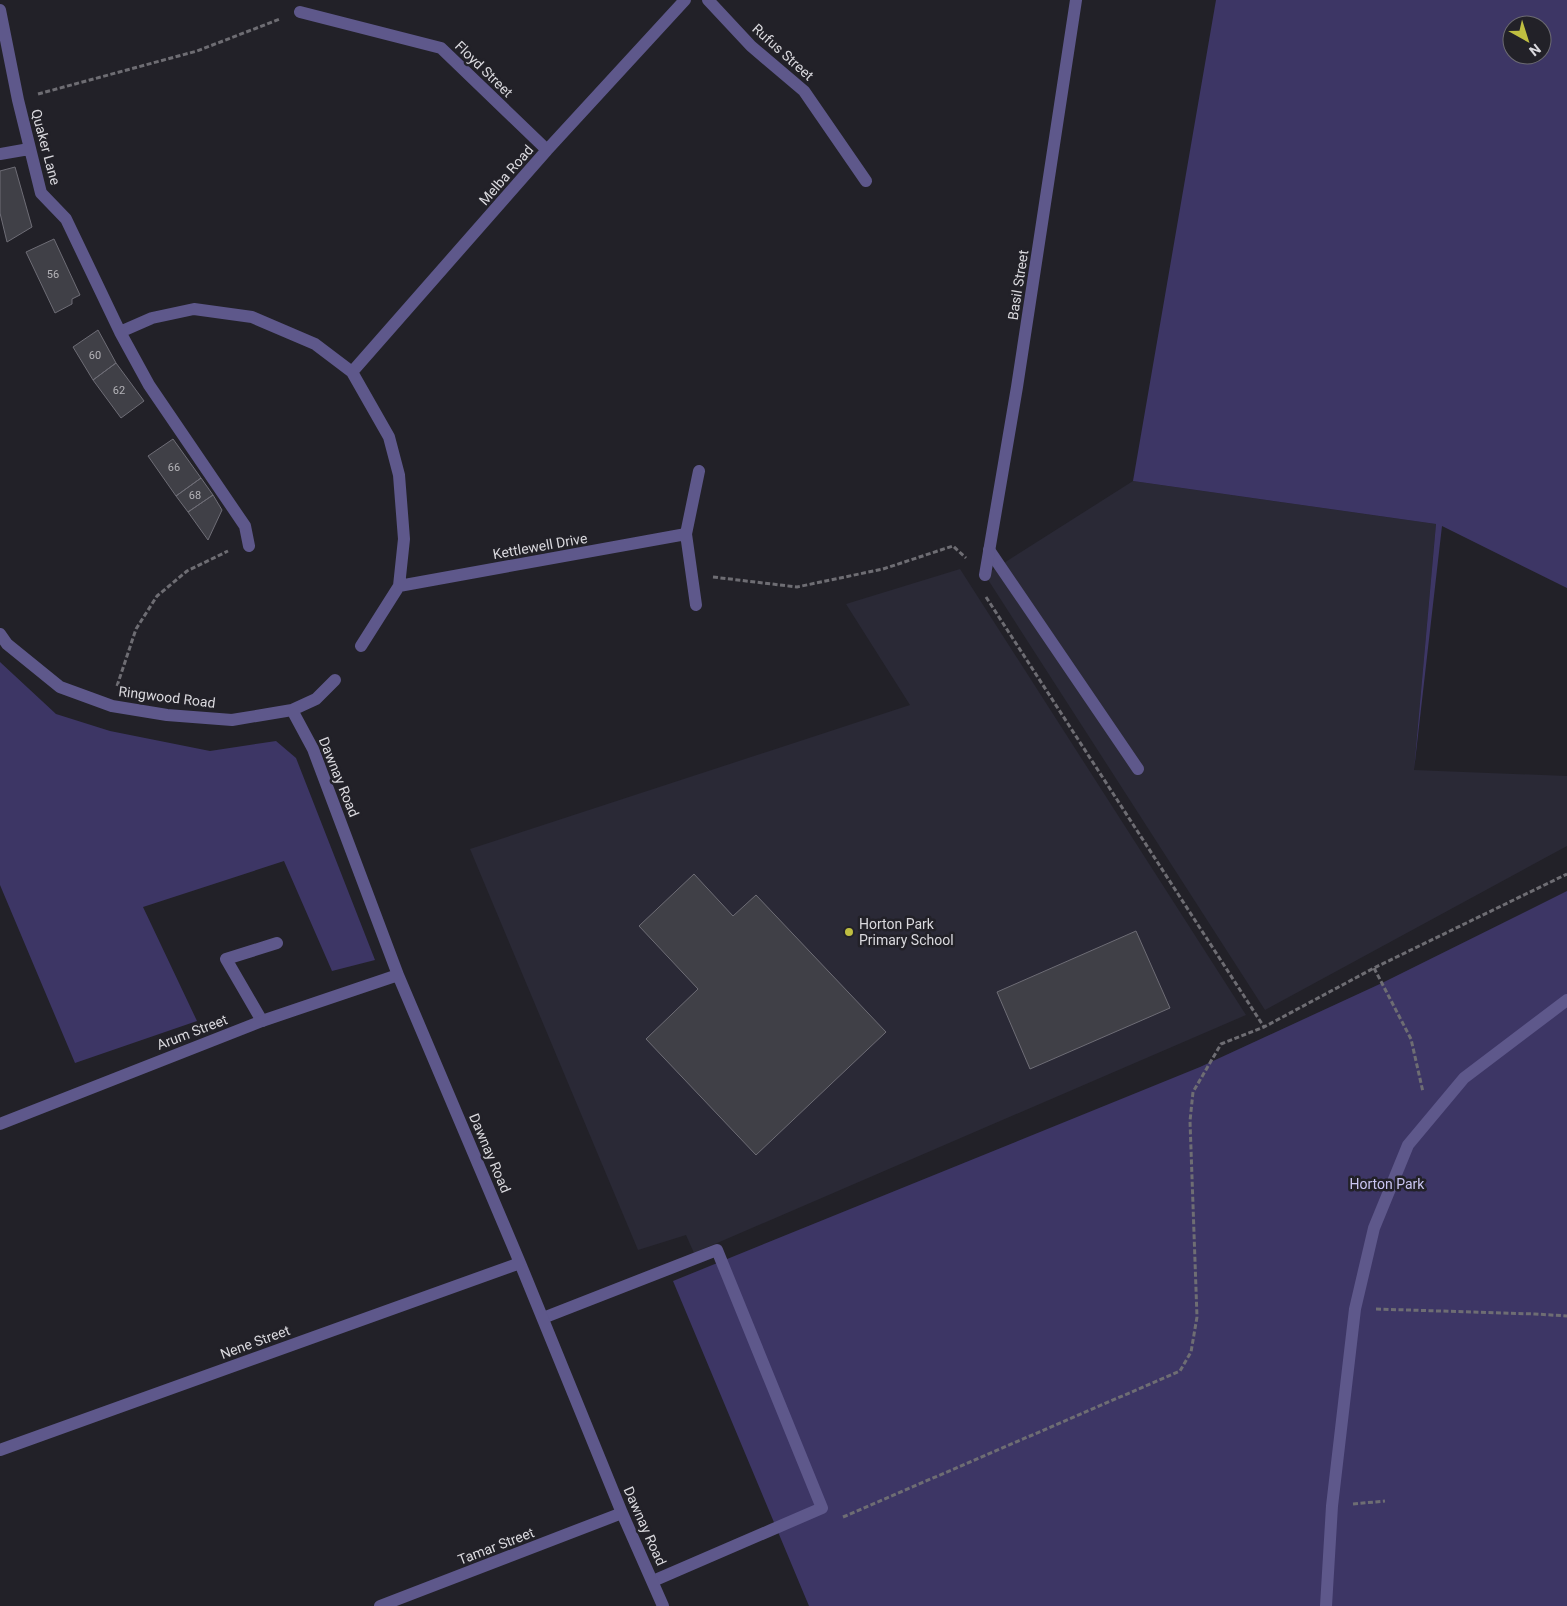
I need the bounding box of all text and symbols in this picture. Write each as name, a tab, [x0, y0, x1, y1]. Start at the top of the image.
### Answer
north arrow	[1502, 15, 1552, 65]
street label: Rufus Street	[749, 20, 817, 84]
street label: Floyd Street	[452, 38, 516, 101]
text: N	[1526, 41, 1544, 59]
street label: Quaker Lane	[28, 107, 64, 187]
street label: Melba Road	[476, 142, 536, 208]
street label: Basil Street	[1005, 248, 1032, 321]
house number: 56	[47, 268, 59, 281]
house number: 60	[89, 349, 101, 362]
house number: 62	[113, 384, 125, 397]
house number: 66	[168, 461, 180, 474]
house number: 68	[189, 489, 201, 502]
street label: Kettlewell Drive	[491, 530, 589, 562]
street label: Ringwood Road	[118, 683, 216, 711]
street label: Dawnay Road	[316, 735, 362, 819]
place label: Horton Park Primary School	[859, 916, 954, 948]
marker: Horton Park Primary School	[843, 926, 855, 938]
street label: Arum Street	[154, 1011, 230, 1053]
street label: Dawnay Road	[466, 1111, 514, 1195]
park label: Horton Park	[1350, 1176, 1425, 1192]
street label: Nene Street	[218, 1322, 292, 1362]
street label: Dawnay Road	[620, 1484, 670, 1568]
street label: Tamar Street	[456, 1524, 537, 1568]

